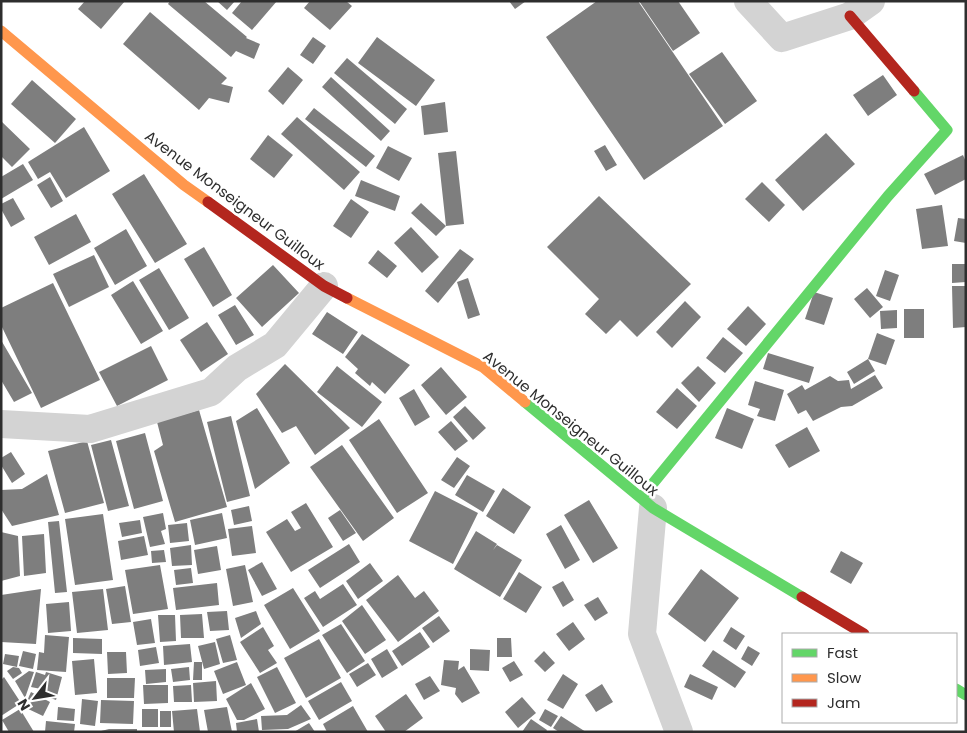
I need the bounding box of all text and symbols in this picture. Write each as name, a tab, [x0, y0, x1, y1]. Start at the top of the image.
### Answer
street label: Avenue Monseigneur Guilloux	[141, 125, 329, 275]
street label: Avenue Monseigneur Guilloux	[479, 346, 663, 500]
legend	[782, 633, 957, 723]
text: Fast	[827, 642, 858, 663]
text: Slow	[827, 667, 862, 688]
north arrow	[10, 673, 60, 723]
text: Jam	[827, 692, 861, 713]
text: N	[13, 695, 35, 714]

